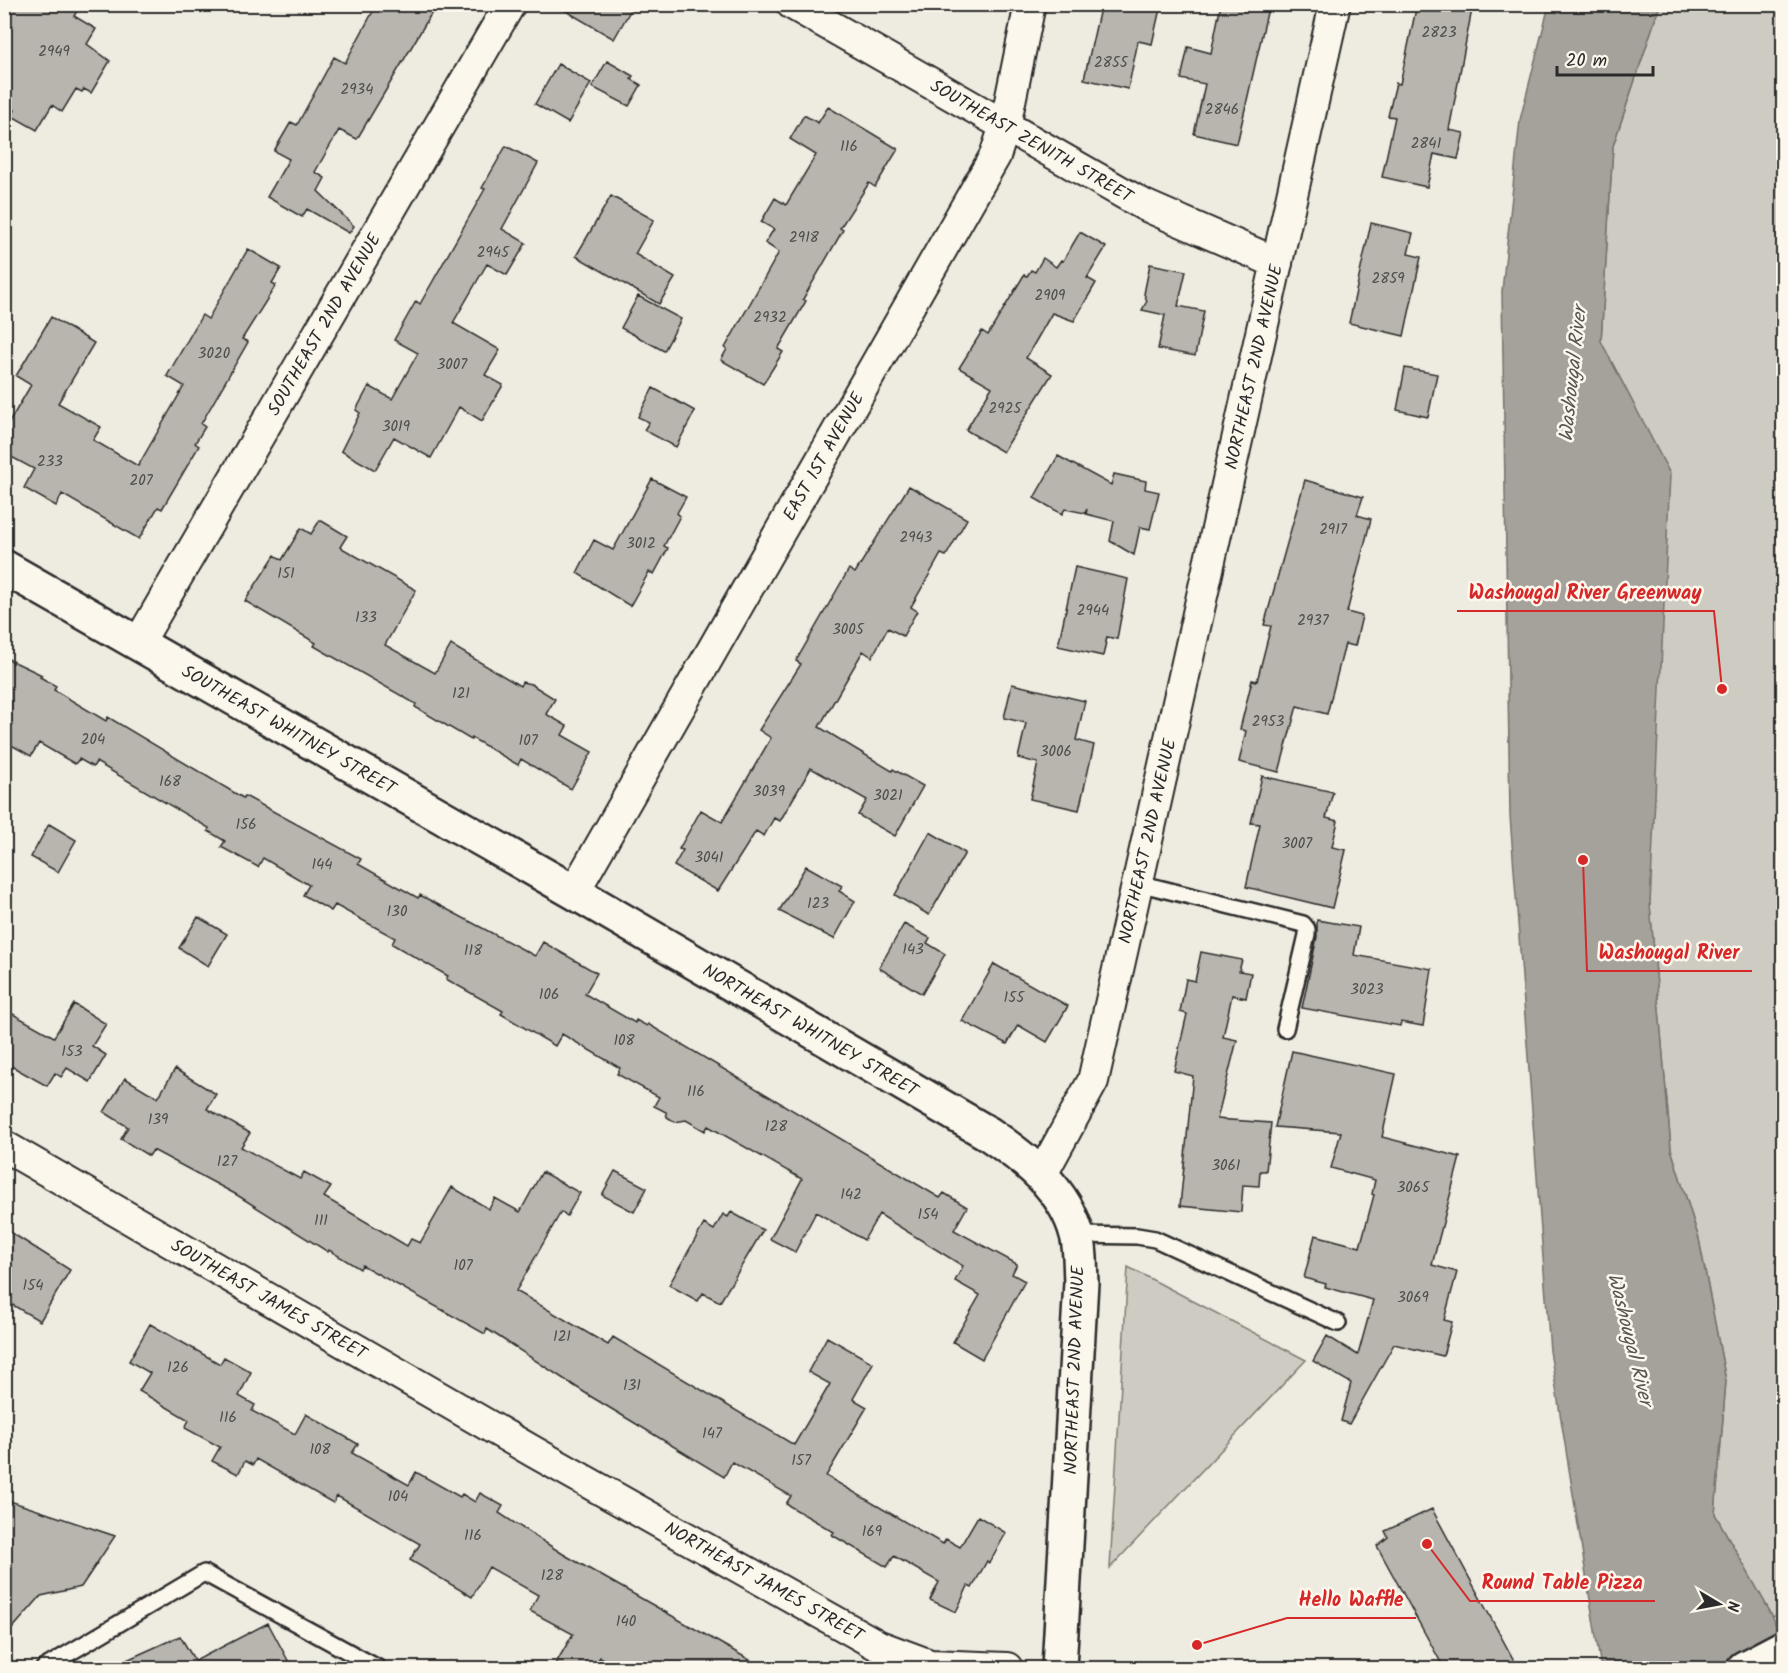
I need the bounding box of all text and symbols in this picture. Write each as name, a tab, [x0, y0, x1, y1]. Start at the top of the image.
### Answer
house number: 2823	[1421, 21, 1457, 45]
scale bar	[1557, 39, 1653, 77]
house number: 2949	[38, 40, 70, 64]
text: 20 m	[1566, 47, 1607, 76]
house number: 2855	[1094, 51, 1129, 75]
street label: SOUTHEAST ZENITH STREET	[924, 73, 1139, 212]
house number: 2934	[341, 78, 373, 102]
house number: 2846	[1205, 98, 1239, 122]
house number: 2841	[1411, 132, 1442, 156]
house number: 116	[840, 135, 858, 159]
house number: 2918	[789, 226, 820, 250]
street label: SOUTHEAST 2ND AVENUE	[261, 228, 390, 422]
house number: 2945	[477, 241, 510, 265]
street label: NORTHEAST 2ND AVENUE	[1218, 261, 1292, 473]
house number: 2859	[1371, 267, 1405, 291]
house number: 2909	[1035, 284, 1066, 308]
water label: Washougal River	[1551, 301, 1597, 443]
house number: 2932	[753, 306, 787, 330]
house number: 3020	[198, 342, 231, 366]
house number: 3007	[437, 353, 468, 377]
street label: EAST 1ST AVENUE	[776, 387, 873, 527]
house number: 2925	[989, 397, 1022, 421]
house number: 3019	[382, 415, 411, 439]
house number: 233	[37, 450, 63, 474]
house number: 207	[129, 469, 154, 493]
house number: 2917	[1319, 518, 1348, 542]
house number: 2943	[900, 526, 933, 550]
house number: 3012	[626, 532, 656, 556]
house number: 151	[277, 562, 295, 586]
callout: Washougal River Greenway	[1457, 573, 1714, 611]
text: Washougal River Greenway	[1468, 578, 1702, 610]
house number: 2944	[1077, 599, 1109, 623]
house number: 133	[355, 606, 377, 630]
house number: 2937	[1297, 609, 1330, 633]
house number: 3005	[832, 618, 865, 642]
street label: SOUTHEAST WHITNEY STREET	[175, 658, 402, 804]
house number: 121	[452, 682, 470, 706]
house number: 2953	[1252, 710, 1285, 734]
house number: 204	[81, 728, 105, 752]
house number: 107	[518, 729, 539, 753]
street label: NORTHEAST 2ND AVENUE	[1111, 736, 1186, 947]
house number: 3006	[1040, 740, 1072, 764]
house number: 168	[159, 770, 182, 794]
house number: 3039	[753, 780, 786, 804]
house number: 3021	[873, 784, 903, 808]
house number: 156	[235, 813, 257, 837]
house number: 3007	[1282, 832, 1313, 856]
house number: 3041	[694, 846, 724, 870]
house number: 144	[311, 853, 333, 877]
house number: 123	[807, 892, 829, 916]
house number: 130	[387, 900, 408, 924]
callout: Washougal River	[1587, 933, 1752, 971]
house number: 143	[902, 938, 924, 962]
text: Washougal River	[1599, 938, 1740, 970]
house number: 118	[464, 939, 483, 963]
street label: NORTHEAST WHITNEY STREET	[696, 957, 924, 1106]
house number: 3023	[1350, 978, 1384, 1002]
house number: 106	[539, 983, 559, 1007]
house number: 155	[1004, 986, 1025, 1010]
house number: 108	[613, 1029, 636, 1053]
house number: 153	[61, 1040, 83, 1064]
house number: 116	[687, 1080, 705, 1104]
house number: 139	[148, 1108, 169, 1132]
house number: 128	[765, 1115, 788, 1139]
house number: 127	[217, 1150, 238, 1174]
house number: 3061	[1211, 1154, 1241, 1178]
house number: 3065	[1397, 1176, 1430, 1200]
house number: 142	[840, 1183, 862, 1207]
house number: 154	[917, 1203, 939, 1227]
house number: 111	[314, 1209, 328, 1233]
street label: SOUTHEAST JAMES STREET	[165, 1232, 373, 1369]
house number: 107	[453, 1254, 474, 1278]
street label: NORTHEAST 2ND AVENUE	[1057, 1264, 1094, 1475]
water label: Washougal River	[1597, 1270, 1662, 1413]
house number: 154	[22, 1274, 44, 1298]
house number: 3069	[1397, 1286, 1430, 1310]
house number: 121	[553, 1325, 571, 1349]
house number: 126	[167, 1356, 189, 1380]
house number: 131	[623, 1374, 641, 1398]
house number: 116	[219, 1406, 237, 1430]
house number: 147	[702, 1422, 723, 1446]
house number: 108	[309, 1438, 332, 1462]
house number: 157	[791, 1449, 812, 1473]
house number: 104	[388, 1485, 408, 1509]
street label: NORTHEAST JAMES STREET	[658, 1515, 870, 1651]
house number: 169	[862, 1520, 883, 1544]
house number: 116	[464, 1524, 482, 1548]
callout: Round Table Pizza	[1470, 1563, 1655, 1601]
house number: 128	[541, 1564, 564, 1588]
text: Round Table Pizza	[1481, 1568, 1643, 1600]
north arrow	[1689, 1574, 1749, 1634]
callout: Hello Waffle	[1287, 1580, 1416, 1618]
text: Hello Waffle	[1299, 1585, 1404, 1617]
text: N	[1719, 1599, 1745, 1613]
house number: 140	[616, 1610, 637, 1634]

